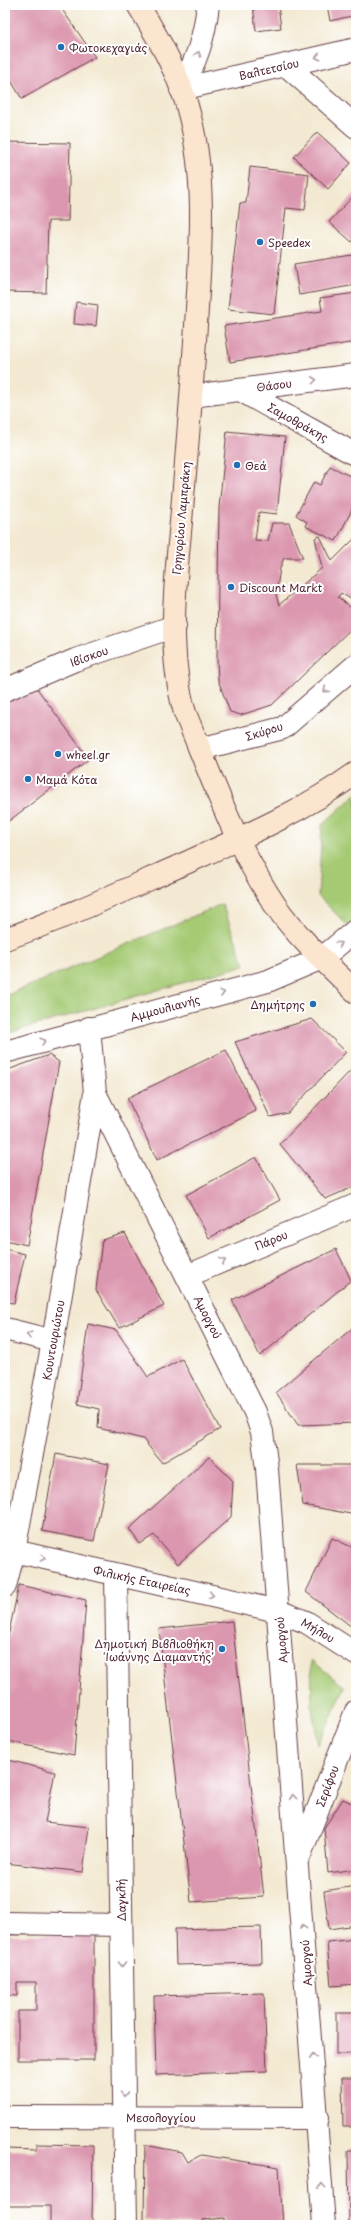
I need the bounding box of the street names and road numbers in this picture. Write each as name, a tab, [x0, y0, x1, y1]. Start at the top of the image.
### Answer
street label: Βαλτετσίου	[237, 54, 301, 84]
street label: Θάσου	[255, 374, 293, 396]
street label: Σαμοθράκης	[265, 398, 332, 446]
street label: Γρηγορίου Λαμπράκη	[168, 461, 194, 575]
street label: Ιβίσκου	[67, 641, 111, 671]
street label: Σκύρου	[243, 717, 285, 745]
street label: Αμμουλιανής	[128, 990, 202, 1025]
street label: Πάρου	[252, 1225, 290, 1255]
street label: Αμοργού	[190, 1292, 226, 1342]
street label: Κουντουριώτου	[38, 1299, 68, 1381]
street label: Φιλικής Εταιρείας	[92, 1561, 193, 1599]
street label: Μήλου	[298, 1614, 338, 1646]
street label: Αμοργού	[271, 1616, 291, 1664]
street label: Σερίφου	[311, 1763, 343, 1809]
street label: Δαγκλή	[112, 1879, 130, 1921]
street label: Αμοργού	[296, 1939, 316, 1987]
street label: Μεσολογγίου	[126, 2109, 196, 2126]

